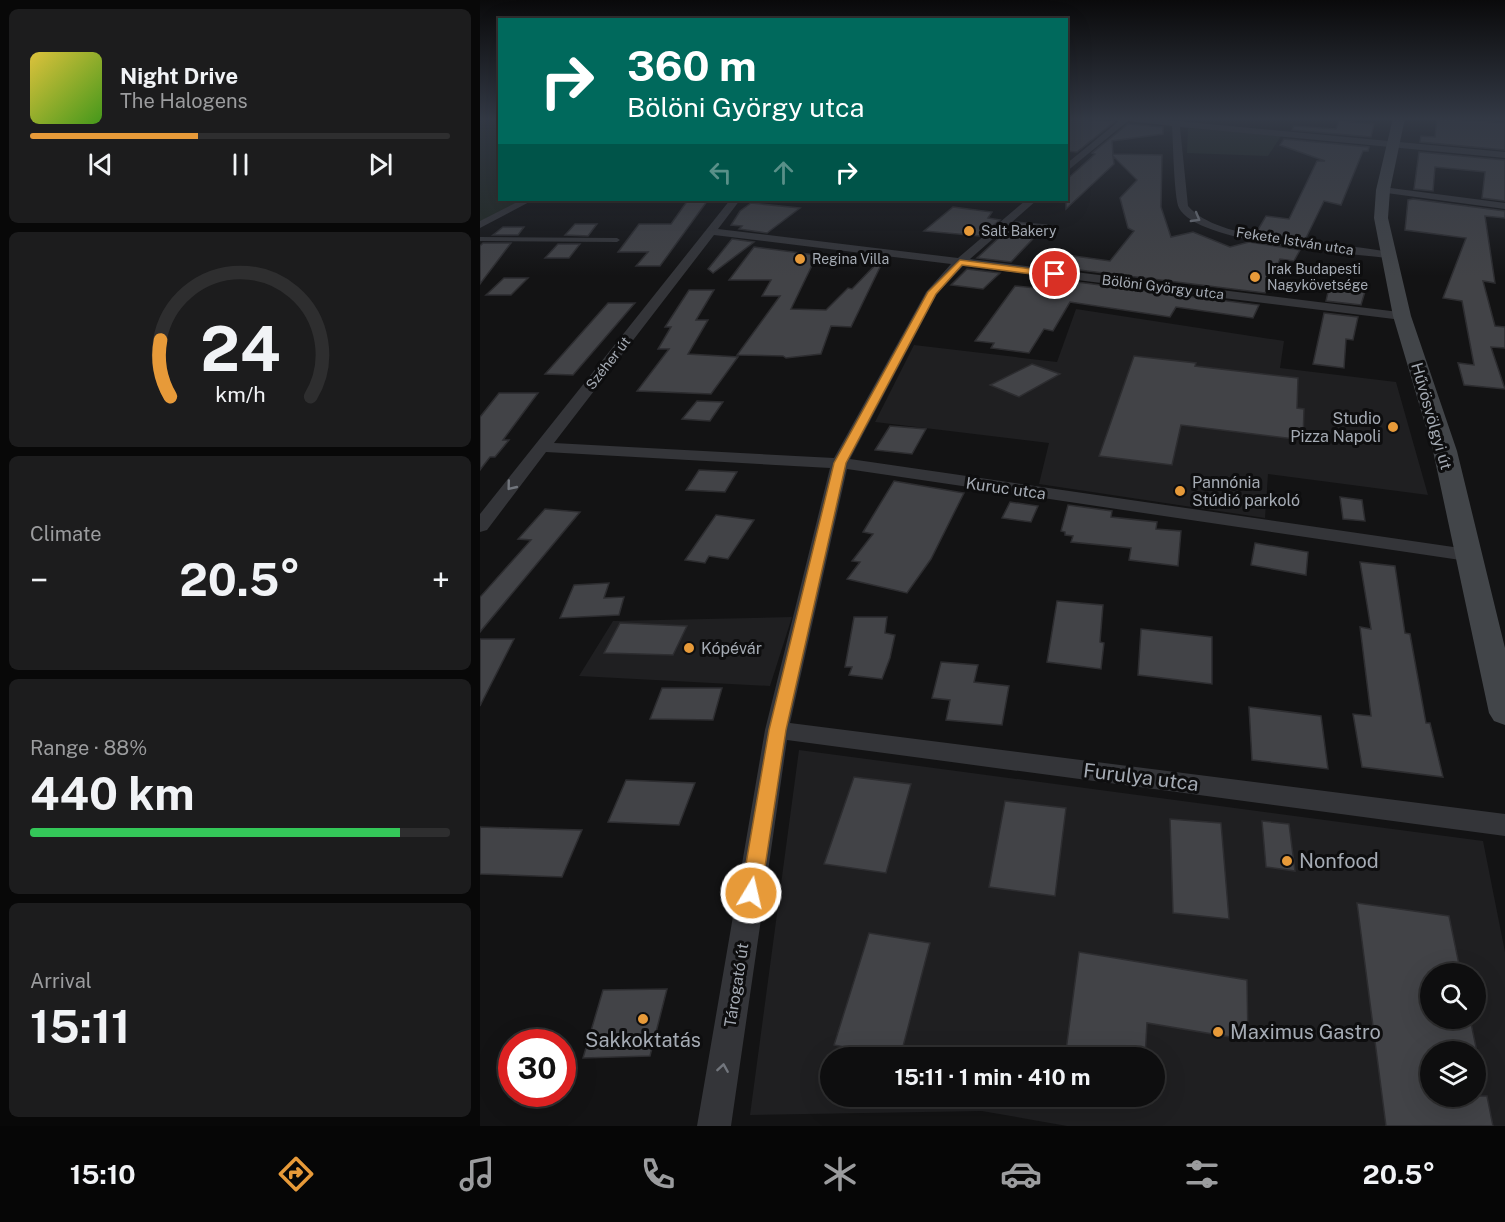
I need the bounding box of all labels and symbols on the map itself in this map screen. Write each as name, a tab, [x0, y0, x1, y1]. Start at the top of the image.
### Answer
one-way arrow	[1190, 210, 1200, 222]
place label: Salt Bakery	[981, 223, 1057, 239]
marker: Salt Bakery	[962, 224, 976, 238]
street label: Fekete István utca	[1235, 224, 1355, 258]
pin	[1029, 248, 1080, 299]
place label: Regina Villa	[812, 251, 889, 267]
marker: Regina Villa	[793, 252, 807, 266]
place label: Irak Budapesti Nagykövetsége	[1267, 261, 1368, 293]
marker: Irak Budapesti Nagykövetsége	[1248, 270, 1262, 284]
street label: Bölöni György utca	[1101, 272, 1225, 302]
street label: Széher út	[583, 334, 633, 392]
street label: Hűvösvölgyi út	[1407, 360, 1456, 472]
place label: Studio Pizza Napoli	[1290, 409, 1381, 446]
marker: Studio Pizza Napoli	[1386, 420, 1400, 434]
street label: Kuruc utca	[965, 473, 1047, 504]
place label: Pannónia Stúdió parkoló	[1192, 473, 1300, 510]
one-way arrow	[508, 480, 519, 491]
marker: Pannónia Stúdió parkoló	[1173, 484, 1187, 498]
place label: Kópévár	[701, 639, 762, 658]
marker: Kópévár	[682, 641, 696, 655]
street label: Furulya utca	[1082, 758, 1200, 796]
place label: Nonfood	[1299, 849, 1379, 873]
marker: Nonfood	[1280, 854, 1294, 868]
position arrow	[719, 861, 783, 925]
street label: Tárogató út	[720, 942, 753, 1029]
marker: Sakkoktatás	[636, 1012, 650, 1026]
place label: Maximus Gastro	[1230, 1020, 1381, 1044]
marker: Maximus Gastro	[1211, 1025, 1225, 1039]
place label: Sakkoktatás	[585, 1028, 701, 1052]
speed limit sign: 30	[498, 1029, 576, 1107]
one-way arrow	[717, 1064, 729, 1073]

